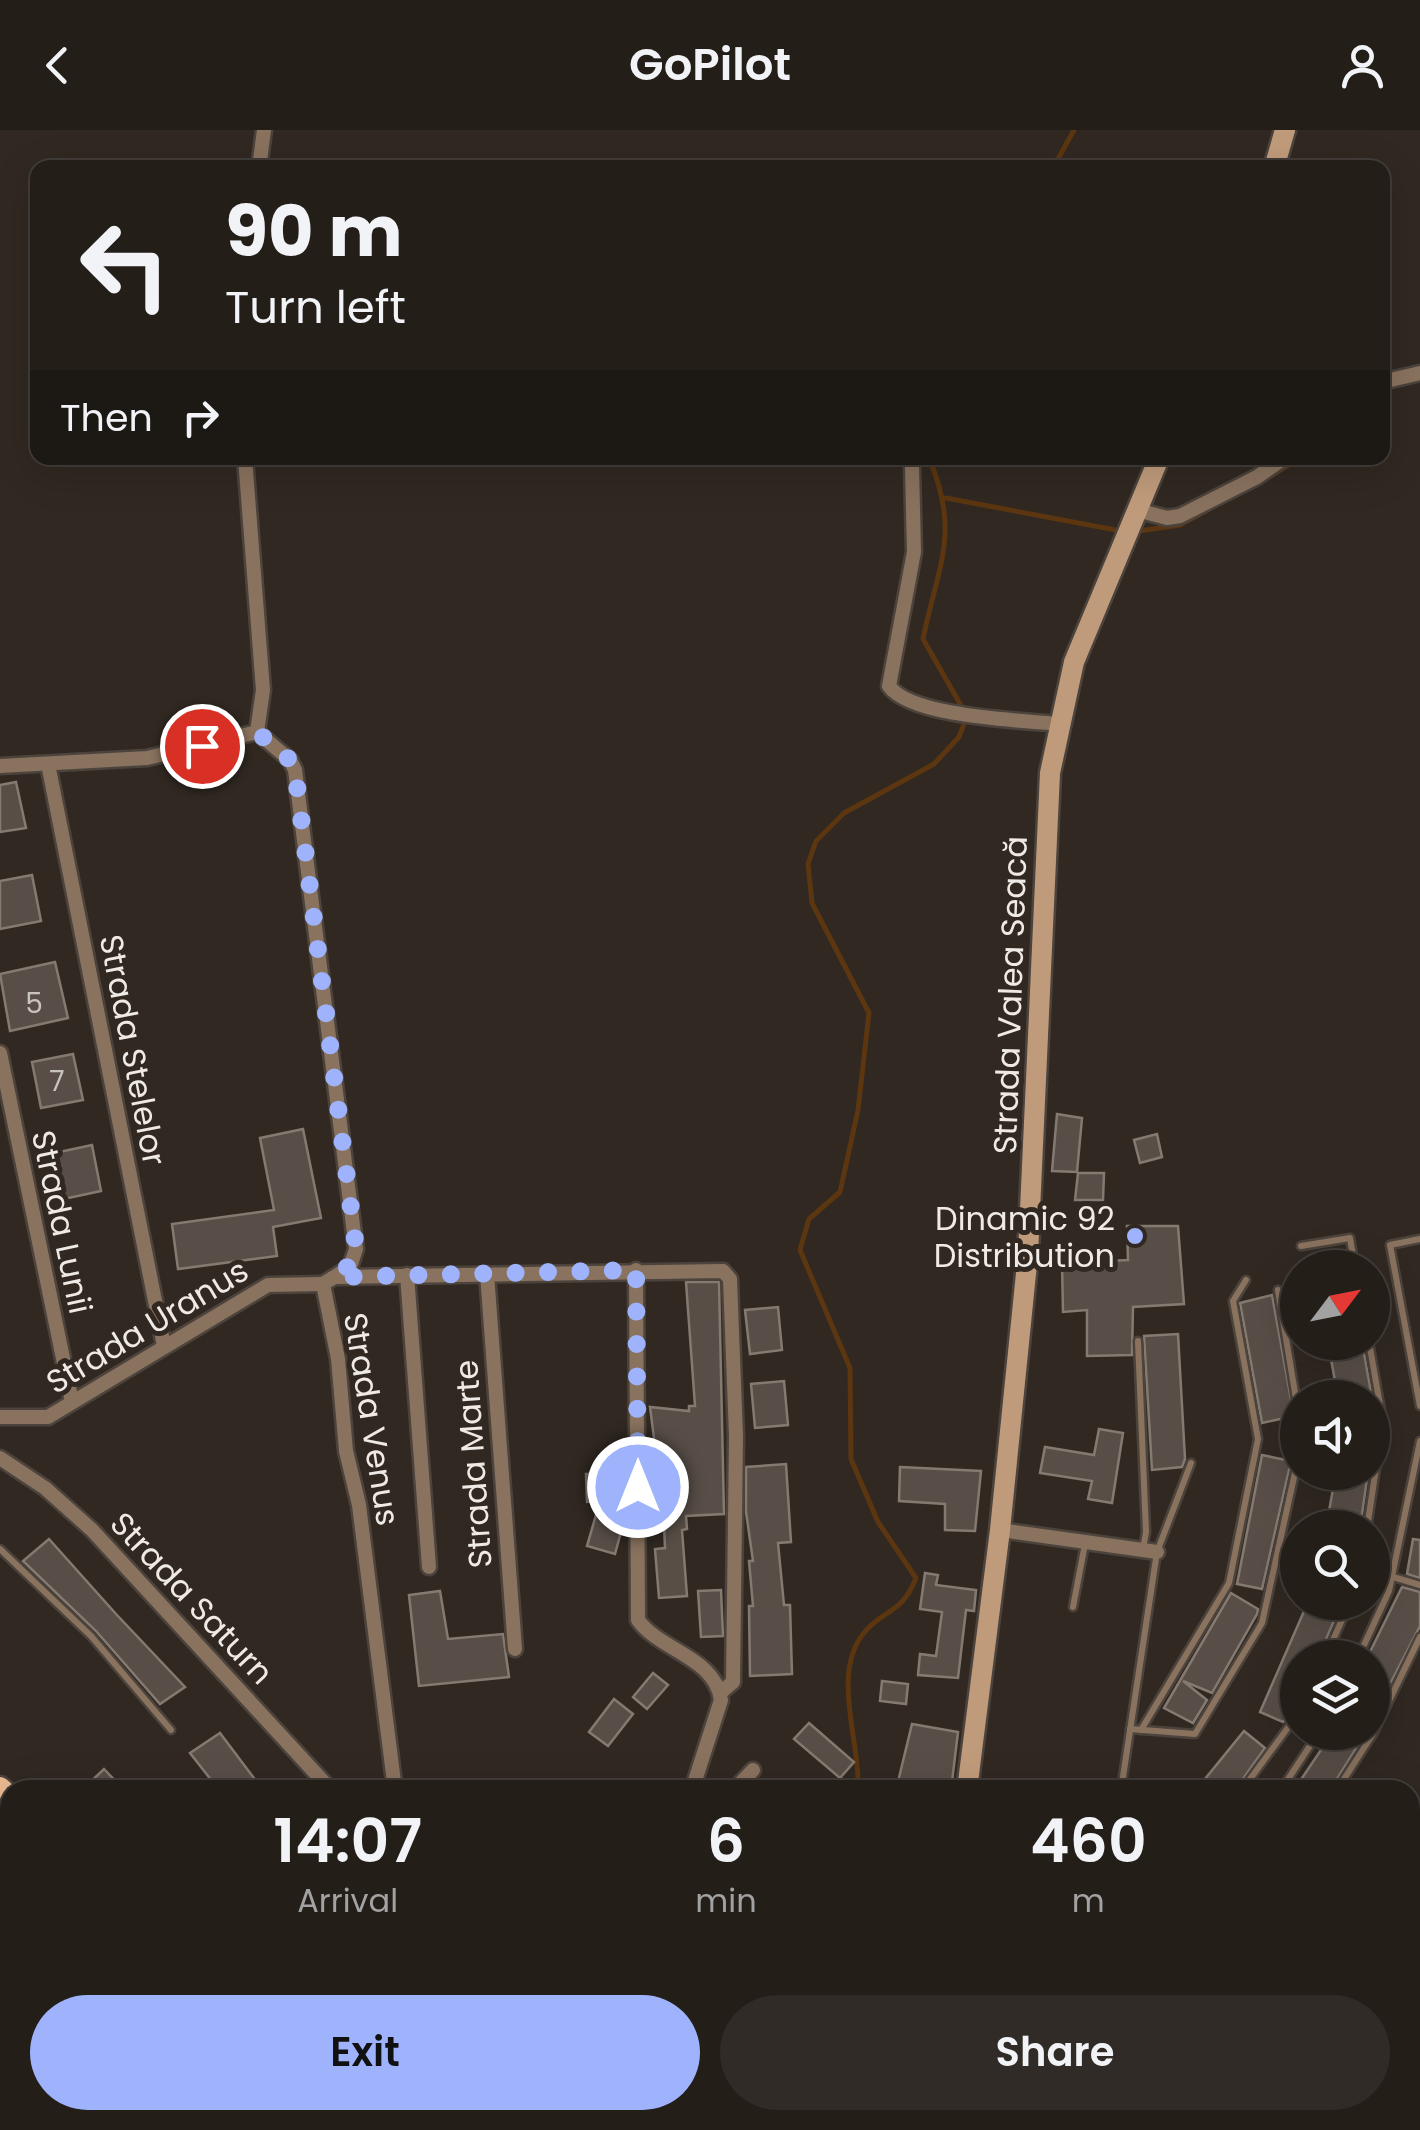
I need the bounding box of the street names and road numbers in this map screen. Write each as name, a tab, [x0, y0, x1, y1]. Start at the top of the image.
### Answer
street label: Strada Valea Seacă	[982, 835, 1038, 1155]
street label: Strada Stelelor	[89, 931, 177, 1169]
street label: Strada Lunii	[21, 1126, 103, 1318]
street label: Strada Uranus	[37, 1248, 257, 1404]
street label: Strada Venus	[333, 1309, 411, 1529]
street label: Strada Marte	[443, 1358, 503, 1570]
street label: Strada Saturn	[100, 1502, 284, 1694]

